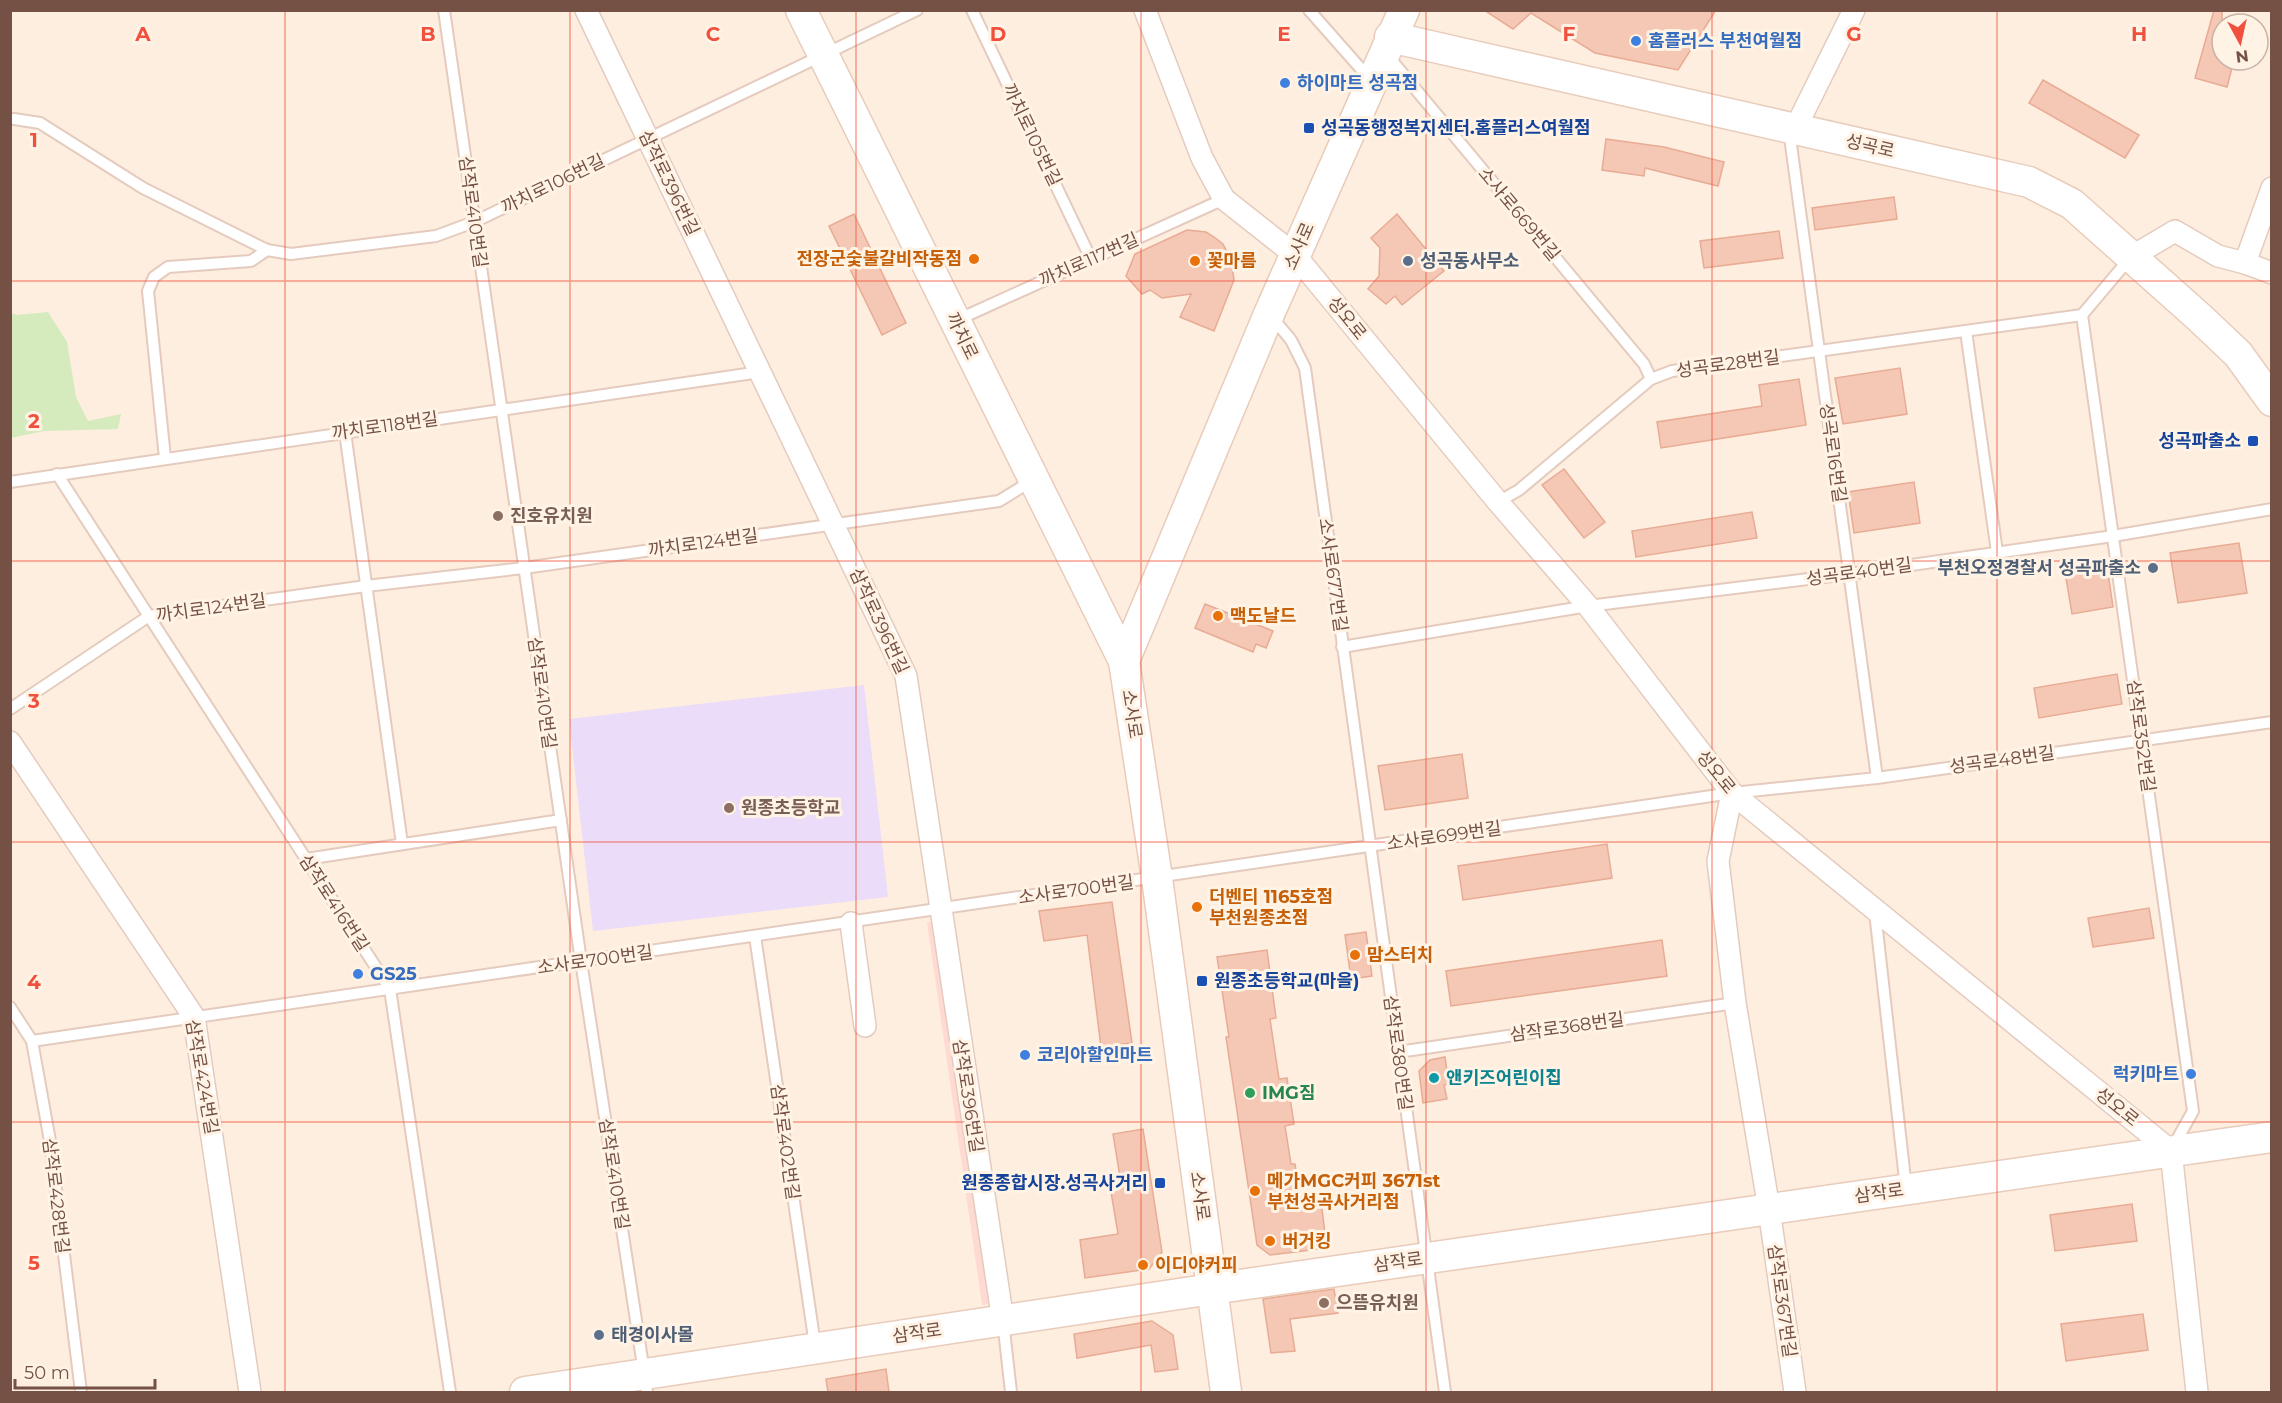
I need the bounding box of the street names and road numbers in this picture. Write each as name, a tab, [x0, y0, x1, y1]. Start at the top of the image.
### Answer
street label: 까치로105번길	[998, 80, 1066, 190]
street label: 삼작로396번길	[634, 127, 704, 239]
street label: 성곡로	[1843, 130, 1897, 162]
street label: 까치로106번길	[498, 150, 608, 218]
street label: 삼작로410번길	[454, 155, 492, 269]
street label: 소사로669번길	[1473, 163, 1565, 265]
street label: 소사로	[1279, 219, 1319, 273]
street label: 까치로117번길	[1036, 228, 1142, 292]
street label: 성오로	[1323, 292, 1371, 344]
street label: 까치로	[941, 309, 983, 363]
street label: 성곡로28번길	[1675, 346, 1781, 382]
street label: 성곡로16번길	[1815, 402, 1851, 504]
street label: 까치로118번길	[330, 408, 440, 444]
street label: 소사로677번길	[1314, 517, 1352, 633]
street label: 까치로124번길	[647, 524, 759, 562]
street label: 성곡로40번길	[1805, 554, 1913, 590]
street label: 삼작로396번길	[845, 564, 913, 678]
street label: 까치로124번길	[155, 589, 267, 627]
street label: 삼작로410번길	[523, 636, 561, 750]
street label: 삼작로352번길	[2122, 678, 2160, 794]
street label: 소사로	[1117, 688, 1147, 740]
street label: 성곡로48번길	[1948, 742, 2056, 778]
street label: 성오로	[1692, 746, 1740, 798]
street label: 소사로699번길	[1385, 817, 1503, 855]
street label: 삼작로416번길	[294, 850, 374, 956]
street label: 소사로700번길	[1017, 871, 1135, 909]
street label: 소사로700번길	[536, 941, 654, 979]
street label: 삼작로380번길	[1379, 994, 1417, 1112]
street label: 삼작로368번길	[1508, 1008, 1626, 1046]
street label: 삼작로424번길	[181, 1018, 223, 1136]
street label: 삼작로396번길	[948, 1038, 988, 1154]
street label: 삼작로402번길	[766, 1083, 804, 1201]
street label: 성오로	[2091, 1083, 2143, 1131]
street label: 삼작로410번길	[594, 1117, 634, 1231]
street label: 삼작로428번길	[38, 1137, 74, 1255]
street label: 소사로	[1186, 1170, 1214, 1222]
street label: 삼작로	[1853, 1179, 1905, 1207]
street label: 삼작로367번길	[1763, 1243, 1801, 1359]
street label: 삼작로	[1372, 1248, 1424, 1276]
street label: 삼작로	[891, 1319, 943, 1347]

